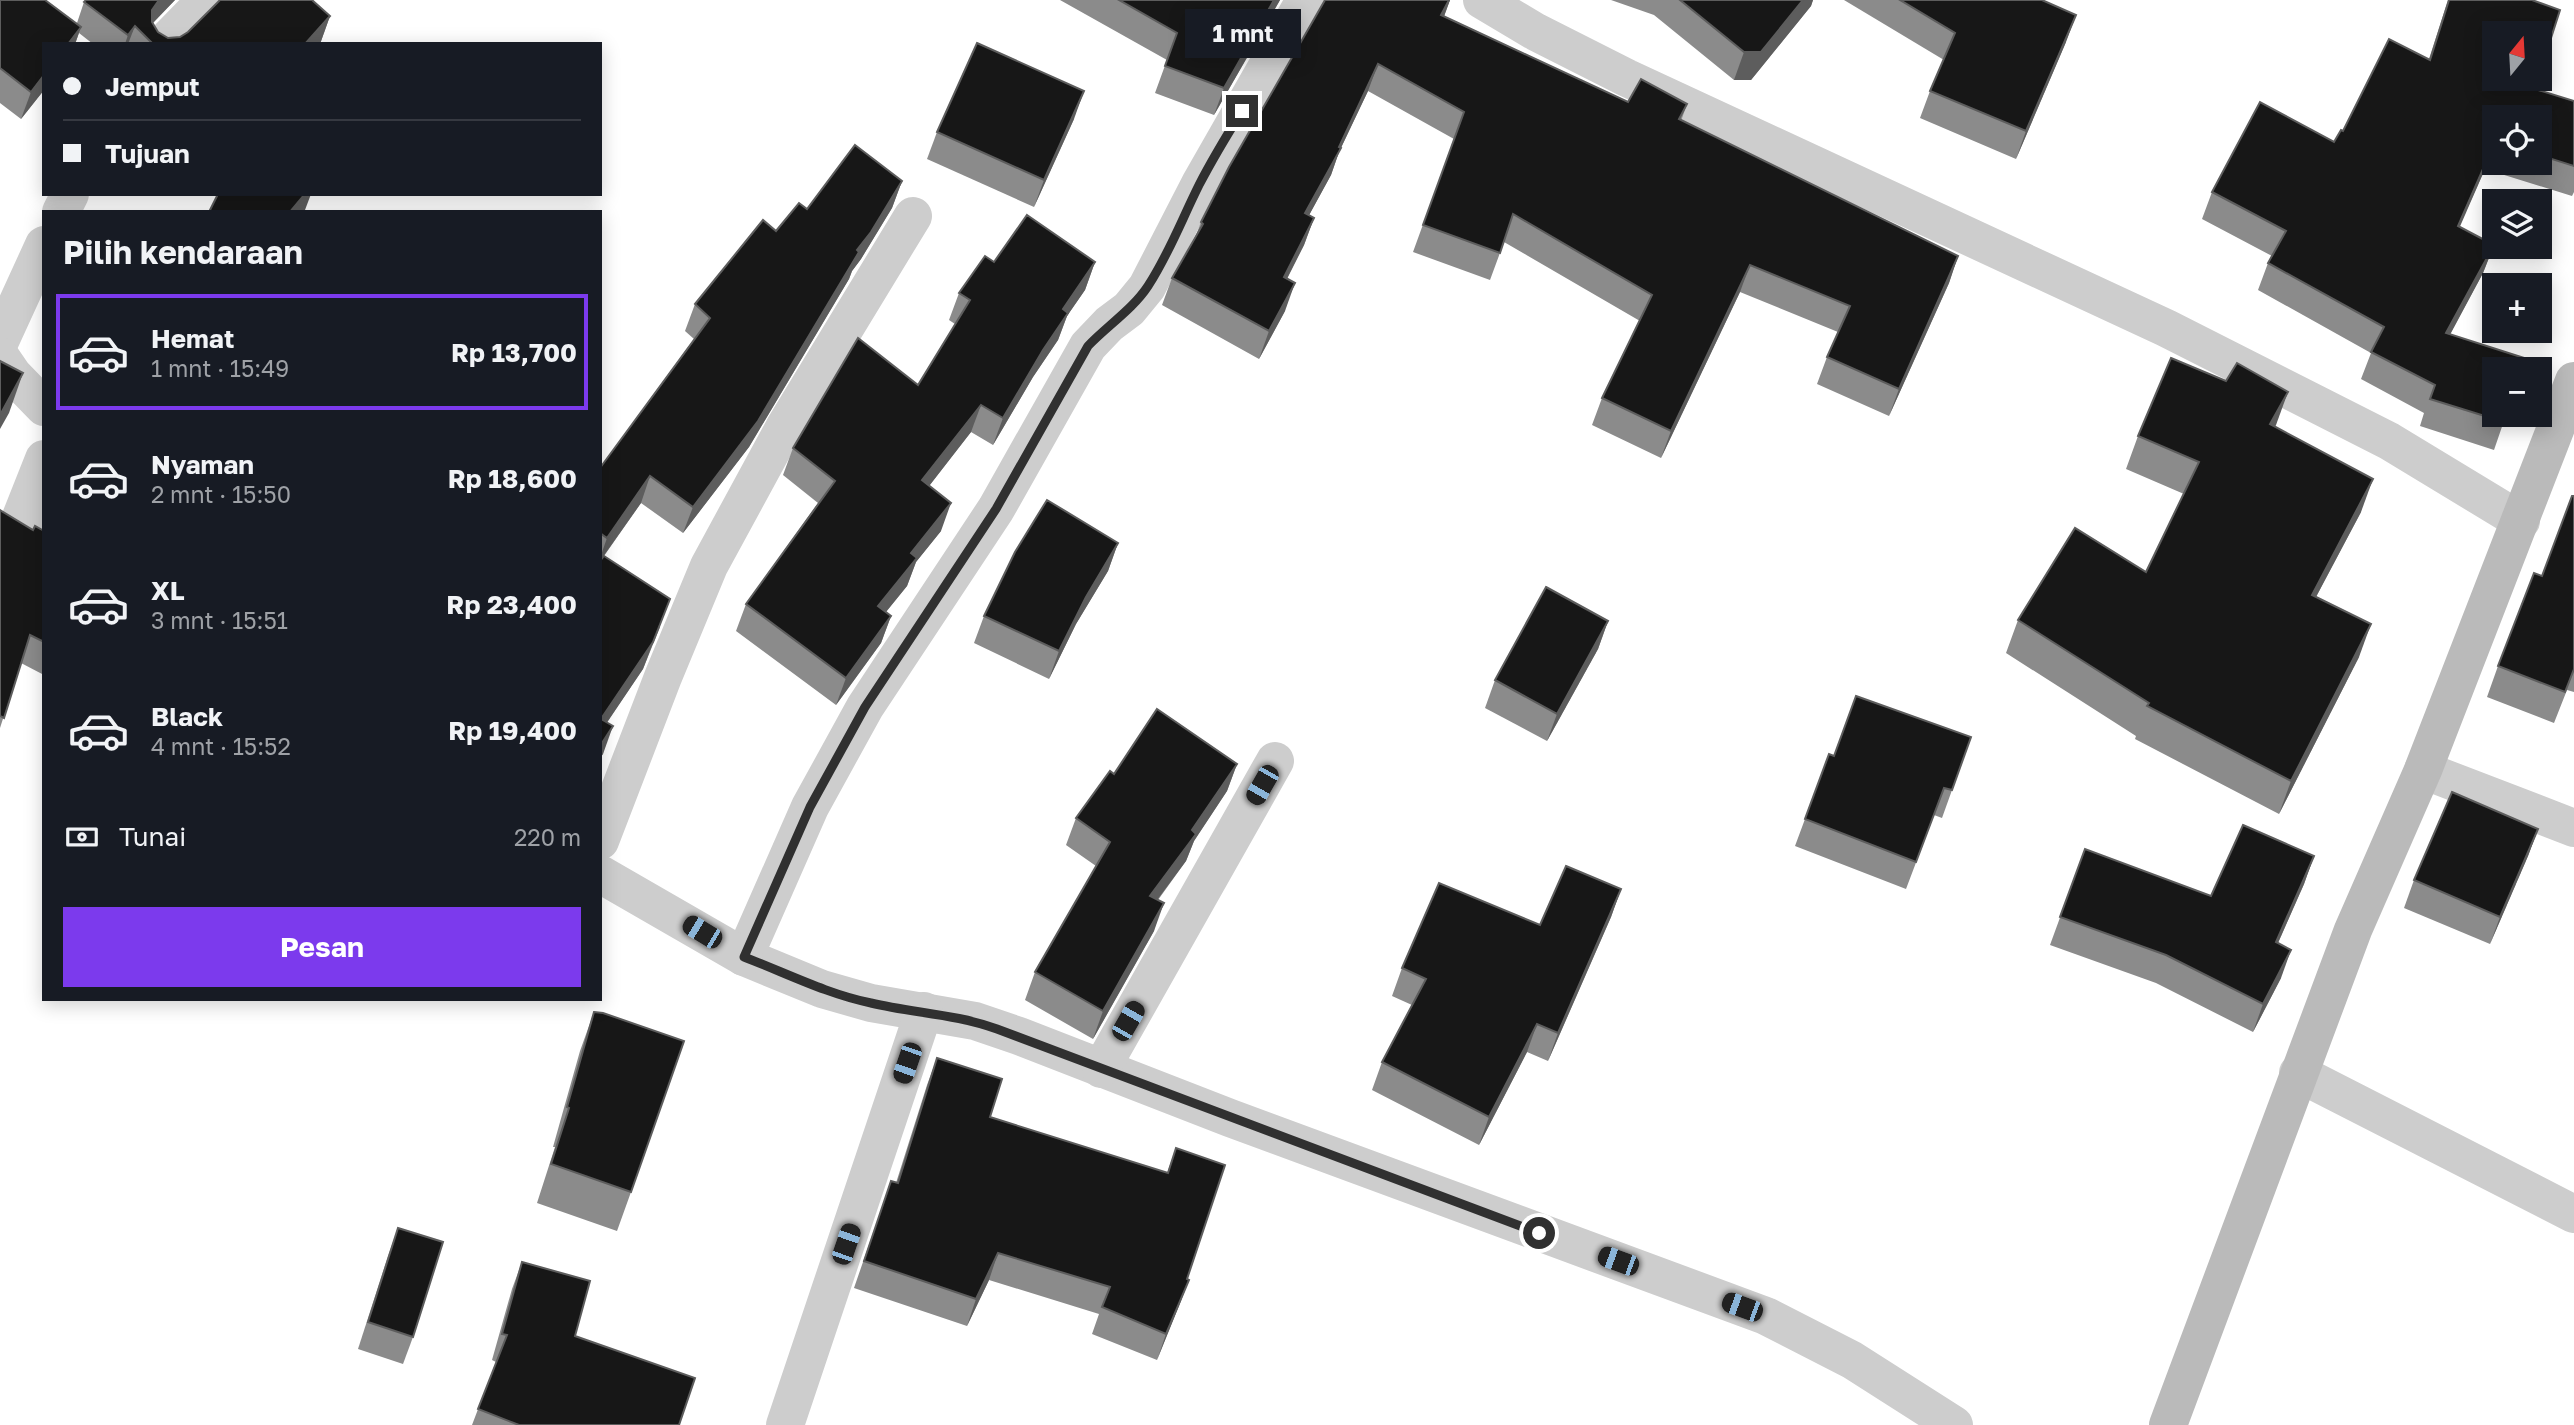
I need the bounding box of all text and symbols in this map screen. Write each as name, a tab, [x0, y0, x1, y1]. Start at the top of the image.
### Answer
callout: 1 mnt	[1184, 10, 1300, 58]
text: 1 mnt	[1213, 19, 1273, 47]
north arrow	[2482, 21, 2552, 91]
map controls	[2482, 21, 2552, 427]
text: Jemput	[105, 71, 200, 102]
route end	[1226, 95, 1258, 127]
button: locate	[2482, 105, 2552, 175]
text: Tujuan	[105, 138, 190, 169]
button: layers	[2482, 189, 2552, 259]
text: Pilih kendaraan	[63, 233, 303, 271]
button: +	[2482, 273, 2552, 343]
icon: car	[67, 321, 130, 384]
text: Hemat	[151, 323, 234, 354]
text: Rp 13,700	[451, 337, 577, 368]
text: 1 mnt · 15:49	[151, 354, 289, 382]
button: −	[2482, 357, 2552, 427]
icon: car	[67, 447, 130, 510]
text: Nyaman	[151, 449, 254, 480]
text: Rp 18,600	[448, 463, 577, 494]
text: 2 mnt · 15:50	[151, 480, 291, 508]
icon: car	[67, 573, 130, 636]
text: XL	[151, 575, 185, 606]
text: Rp 23,400	[446, 589, 577, 620]
text: 3 mnt · 15:51	[151, 606, 288, 634]
icon: car	[67, 699, 130, 762]
text: Black	[151, 701, 223, 732]
text: Rp 19,400	[448, 715, 577, 746]
text: 4 mnt · 15:52	[151, 732, 291, 760]
car	[1243, 762, 1282, 808]
icon: cash	[63, 818, 101, 856]
text: Tunai	[119, 821, 186, 852]
text: 220 m	[514, 823, 581, 851]
button: Pesan	[63, 907, 581, 987]
car	[679, 912, 726, 952]
car	[1109, 998, 1148, 1044]
car	[891, 1040, 924, 1086]
route start	[1523, 1217, 1555, 1249]
car	[830, 1221, 863, 1267]
car	[1595, 1244, 1642, 1278]
car	[1719, 1290, 1766, 1324]

